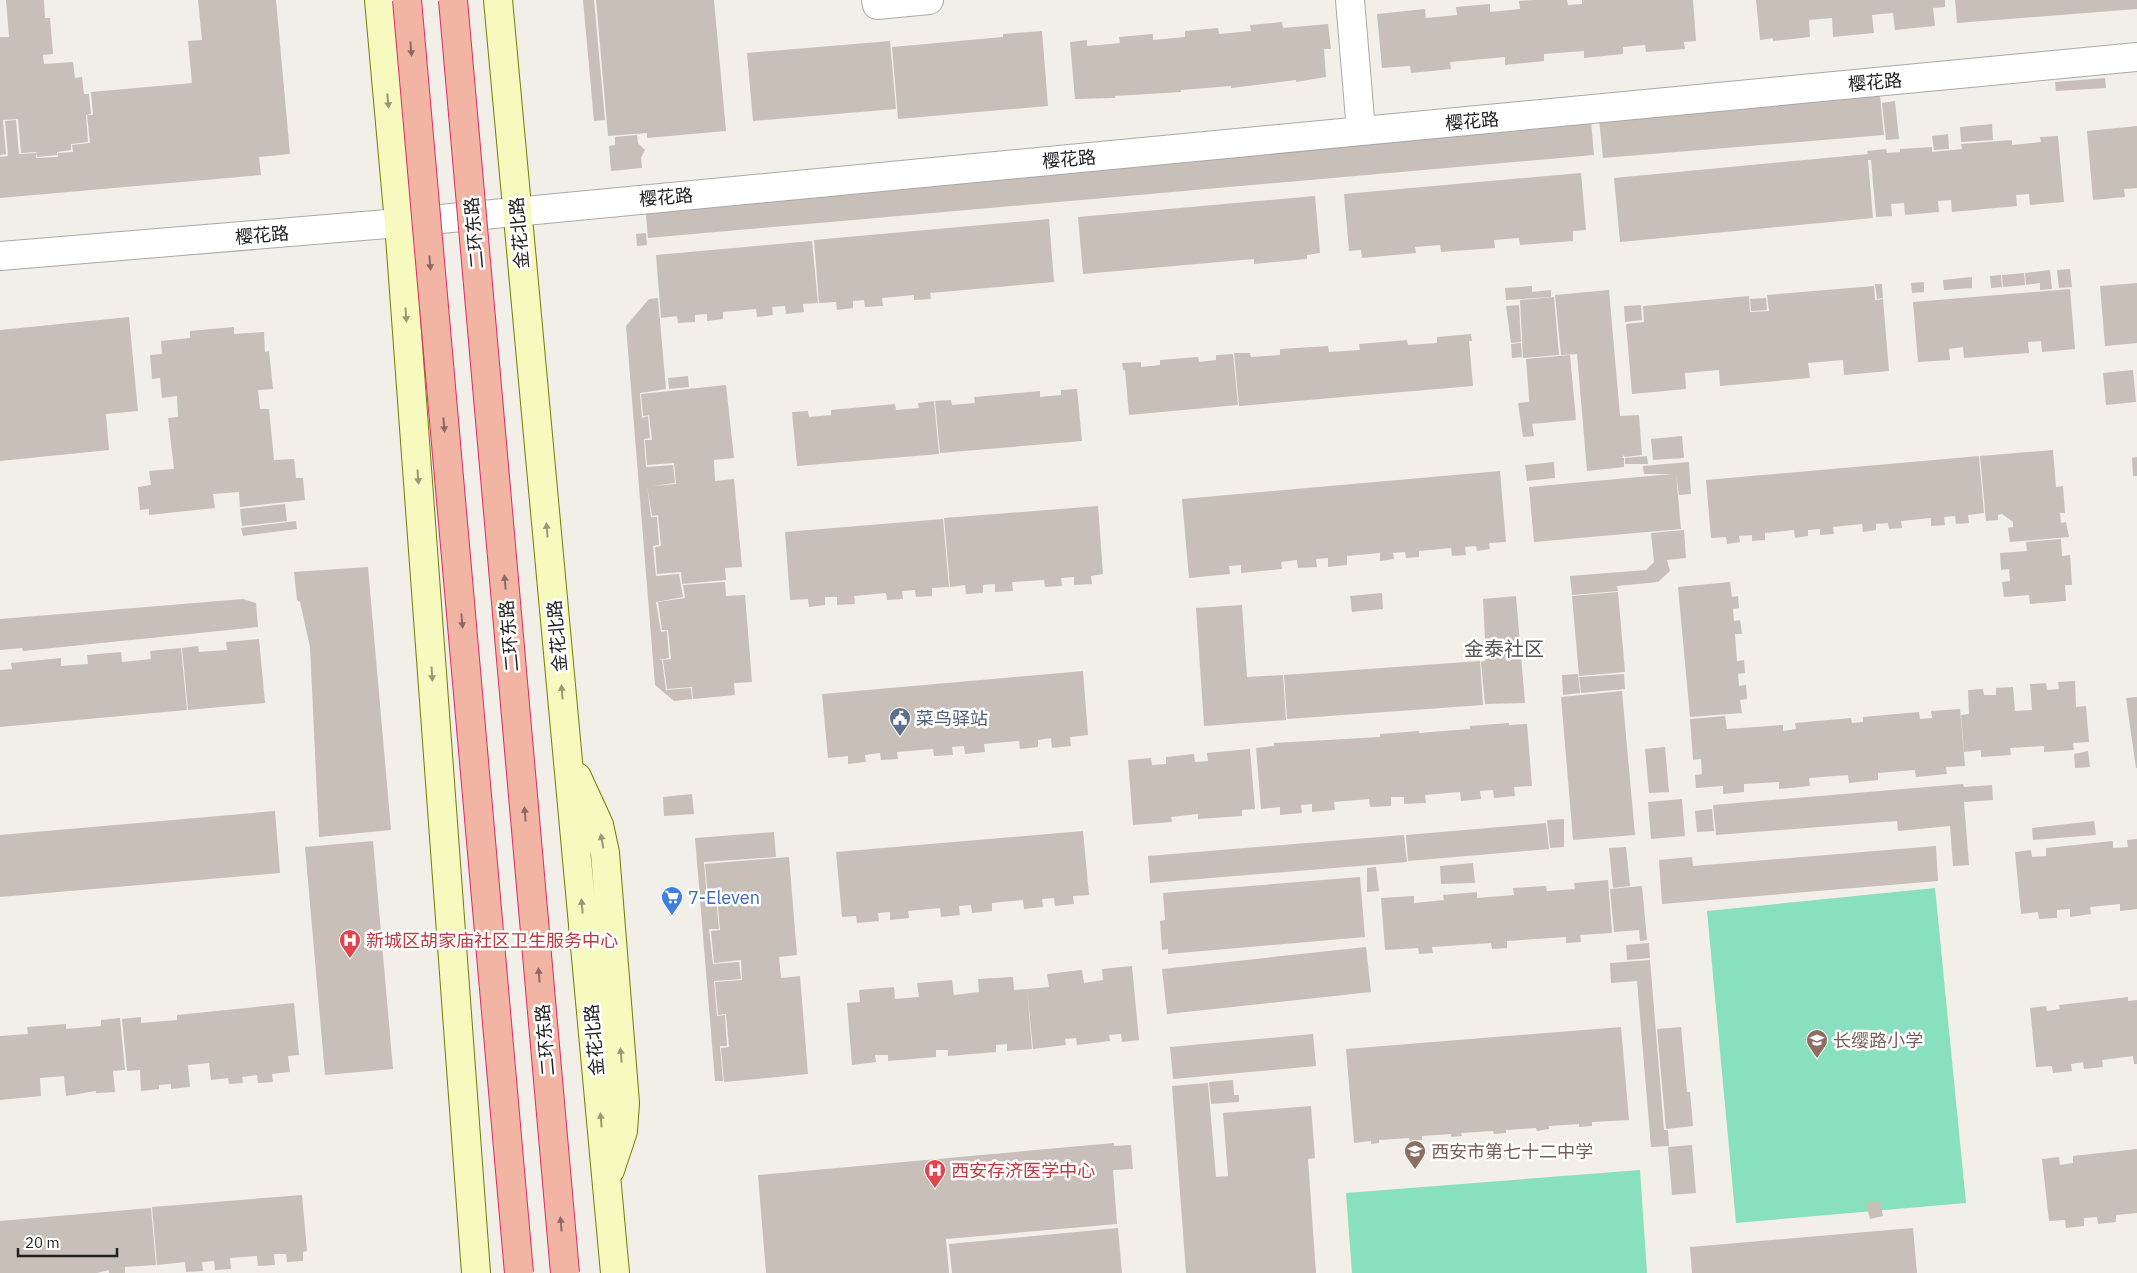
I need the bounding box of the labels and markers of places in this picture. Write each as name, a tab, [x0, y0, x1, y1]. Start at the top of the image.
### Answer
public building icon: 菜鸟驿站	[888, 706, 912, 737]
place label: 菜鸟驿站	[916, 707, 988, 730]
supermarket icon: 7-Eleven	[660, 885, 684, 916]
place label: 7-Eleven	[688, 886, 760, 909]
hospital icon: 新城区胡家庙社区卫生服务中心	[338, 928, 362, 959]
place label: 新城区胡家庙社区卫生服务中心	[366, 929, 618, 952]
school or university icon: 长缨路小学	[1805, 1028, 1829, 1059]
place label: 长缨路小学	[1833, 1029, 1923, 1052]
school or university icon: 西安市第七十二中学	[1403, 1139, 1427, 1170]
place label: 西安市第七十二中学	[1431, 1140, 1593, 1163]
hospital icon: 西安存济医学中心	[923, 1158, 947, 1189]
place label: 西安存济医学中心	[951, 1159, 1095, 1182]

